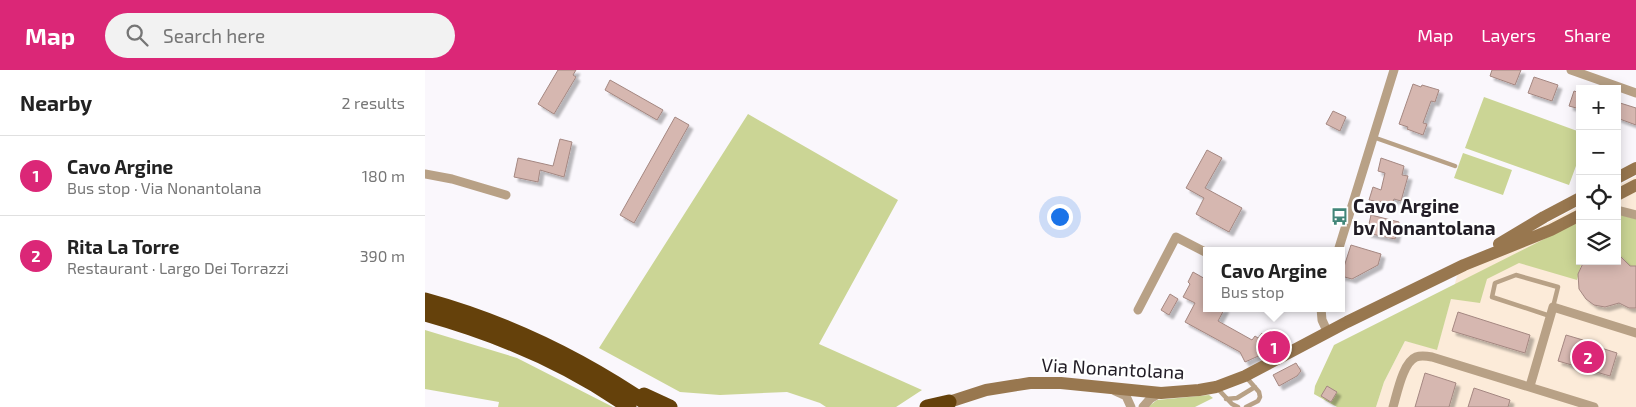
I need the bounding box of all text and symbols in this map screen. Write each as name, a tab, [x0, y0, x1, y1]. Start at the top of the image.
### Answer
search box	[105, 13, 455, 58]
text: Map	[25, 21, 75, 50]
icon: search	[123, 21, 151, 49]
text: Search here	[163, 24, 265, 47]
text: Map	[1417, 24, 1453, 46]
text: Layers	[1481, 24, 1536, 46]
text: Share	[1564, 24, 1611, 46]
map controls	[1576, 85, 1621, 265]
button: +	[1576, 85, 1621, 130]
text: Nearby	[20, 90, 92, 115]
text: 2 results	[342, 93, 405, 112]
button: −	[1576, 130, 1621, 175]
text: Cavo Argine	[67, 155, 173, 178]
text: 1	[33, 166, 39, 185]
text: 180 m	[362, 166, 405, 185]
button: locate	[1576, 175, 1621, 220]
text: Bus stop · Via Nonantolana	[67, 178, 261, 197]
place label: Cavo Argine bv Nonantolana	[1353, 194, 1495, 239]
your location	[1047, 204, 1073, 230]
bus stop icon: Cavo Argine bv Nonantolana	[1329, 206, 1349, 226]
button: layers	[1576, 220, 1621, 265]
text: Rita La Torre	[67, 235, 180, 258]
text: 2	[31, 246, 41, 265]
text: 390 m	[360, 246, 405, 265]
popup	[1203, 247, 1345, 312]
text: Restaurant · Largo Dei Torrazzi	[67, 258, 289, 277]
text: Cavo Argine	[1221, 259, 1327, 282]
text: Bus stop	[1221, 282, 1284, 301]
pin: 1	[1258, 328, 1290, 366]
pin: 2	[1572, 338, 1604, 376]
street label: Via Nonantolana	[1041, 353, 1185, 383]

